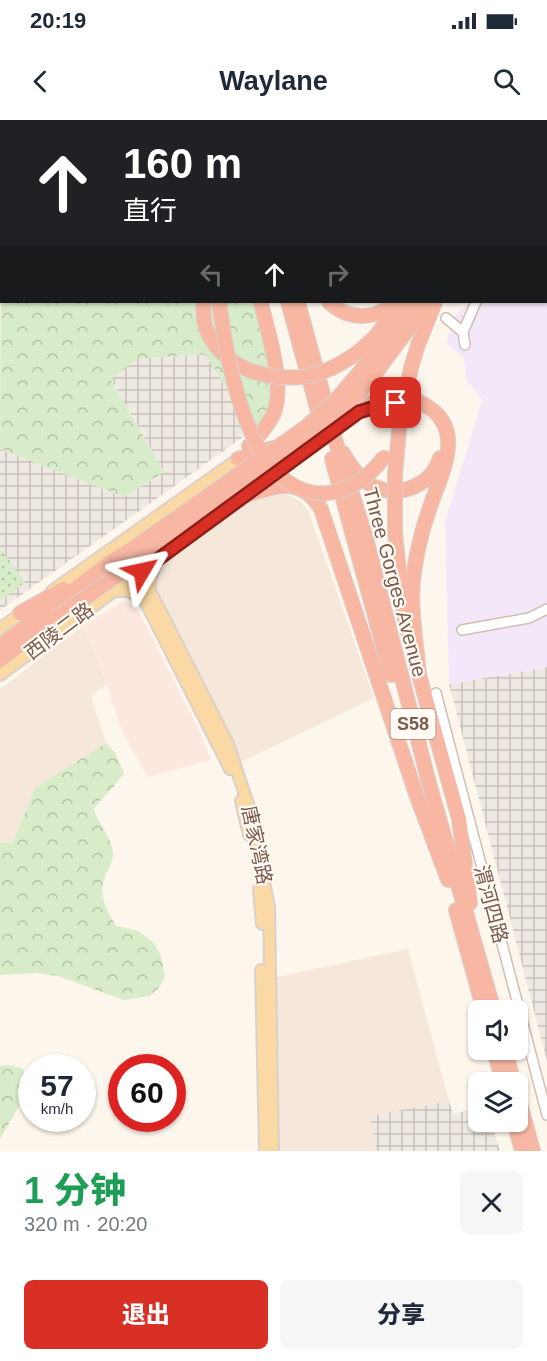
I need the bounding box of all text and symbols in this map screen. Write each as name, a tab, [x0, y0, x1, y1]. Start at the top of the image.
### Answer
text: 20:19	[30, 8, 86, 33]
icon: back	[24, 65, 57, 98]
icon: search	[490, 65, 523, 98]
text: Waylane	[219, 66, 328, 96]
text: 160 m	[123, 140, 242, 187]
icon: ahead	[24, 144, 102, 222]
text: 直行	[123, 196, 177, 226]
icon: left	[195, 258, 228, 291]
icon: ahead	[258, 258, 291, 291]
icon: right	[321, 258, 354, 291]
pin	[370, 377, 421, 428]
icon: arrive	[379, 386, 412, 419]
street label: Three Gorges Avenue	[359, 485, 431, 679]
position arrow	[110, 539, 174, 603]
street label: 西陵二路	[20, 598, 98, 664]
road number: S58	[390, 709, 436, 739]
street label: 唐家湾路	[238, 804, 276, 886]
street label: 渭河四路	[470, 863, 512, 945]
map controls	[468, 1000, 528, 1132]
button: sound	[468, 1000, 528, 1060]
speed limit sign: 60	[108, 1054, 186, 1132]
text: 57	[40, 1069, 74, 1102]
button: layers	[468, 1072, 528, 1132]
text: km/h	[41, 1100, 73, 1117]
text: 1 分钟	[24, 1170, 126, 1211]
button: close	[460, 1171, 523, 1234]
text: 320 m · 20:20	[24, 1213, 147, 1235]
button: 退出	[24, 1280, 268, 1349]
button: 分享	[280, 1280, 523, 1349]

